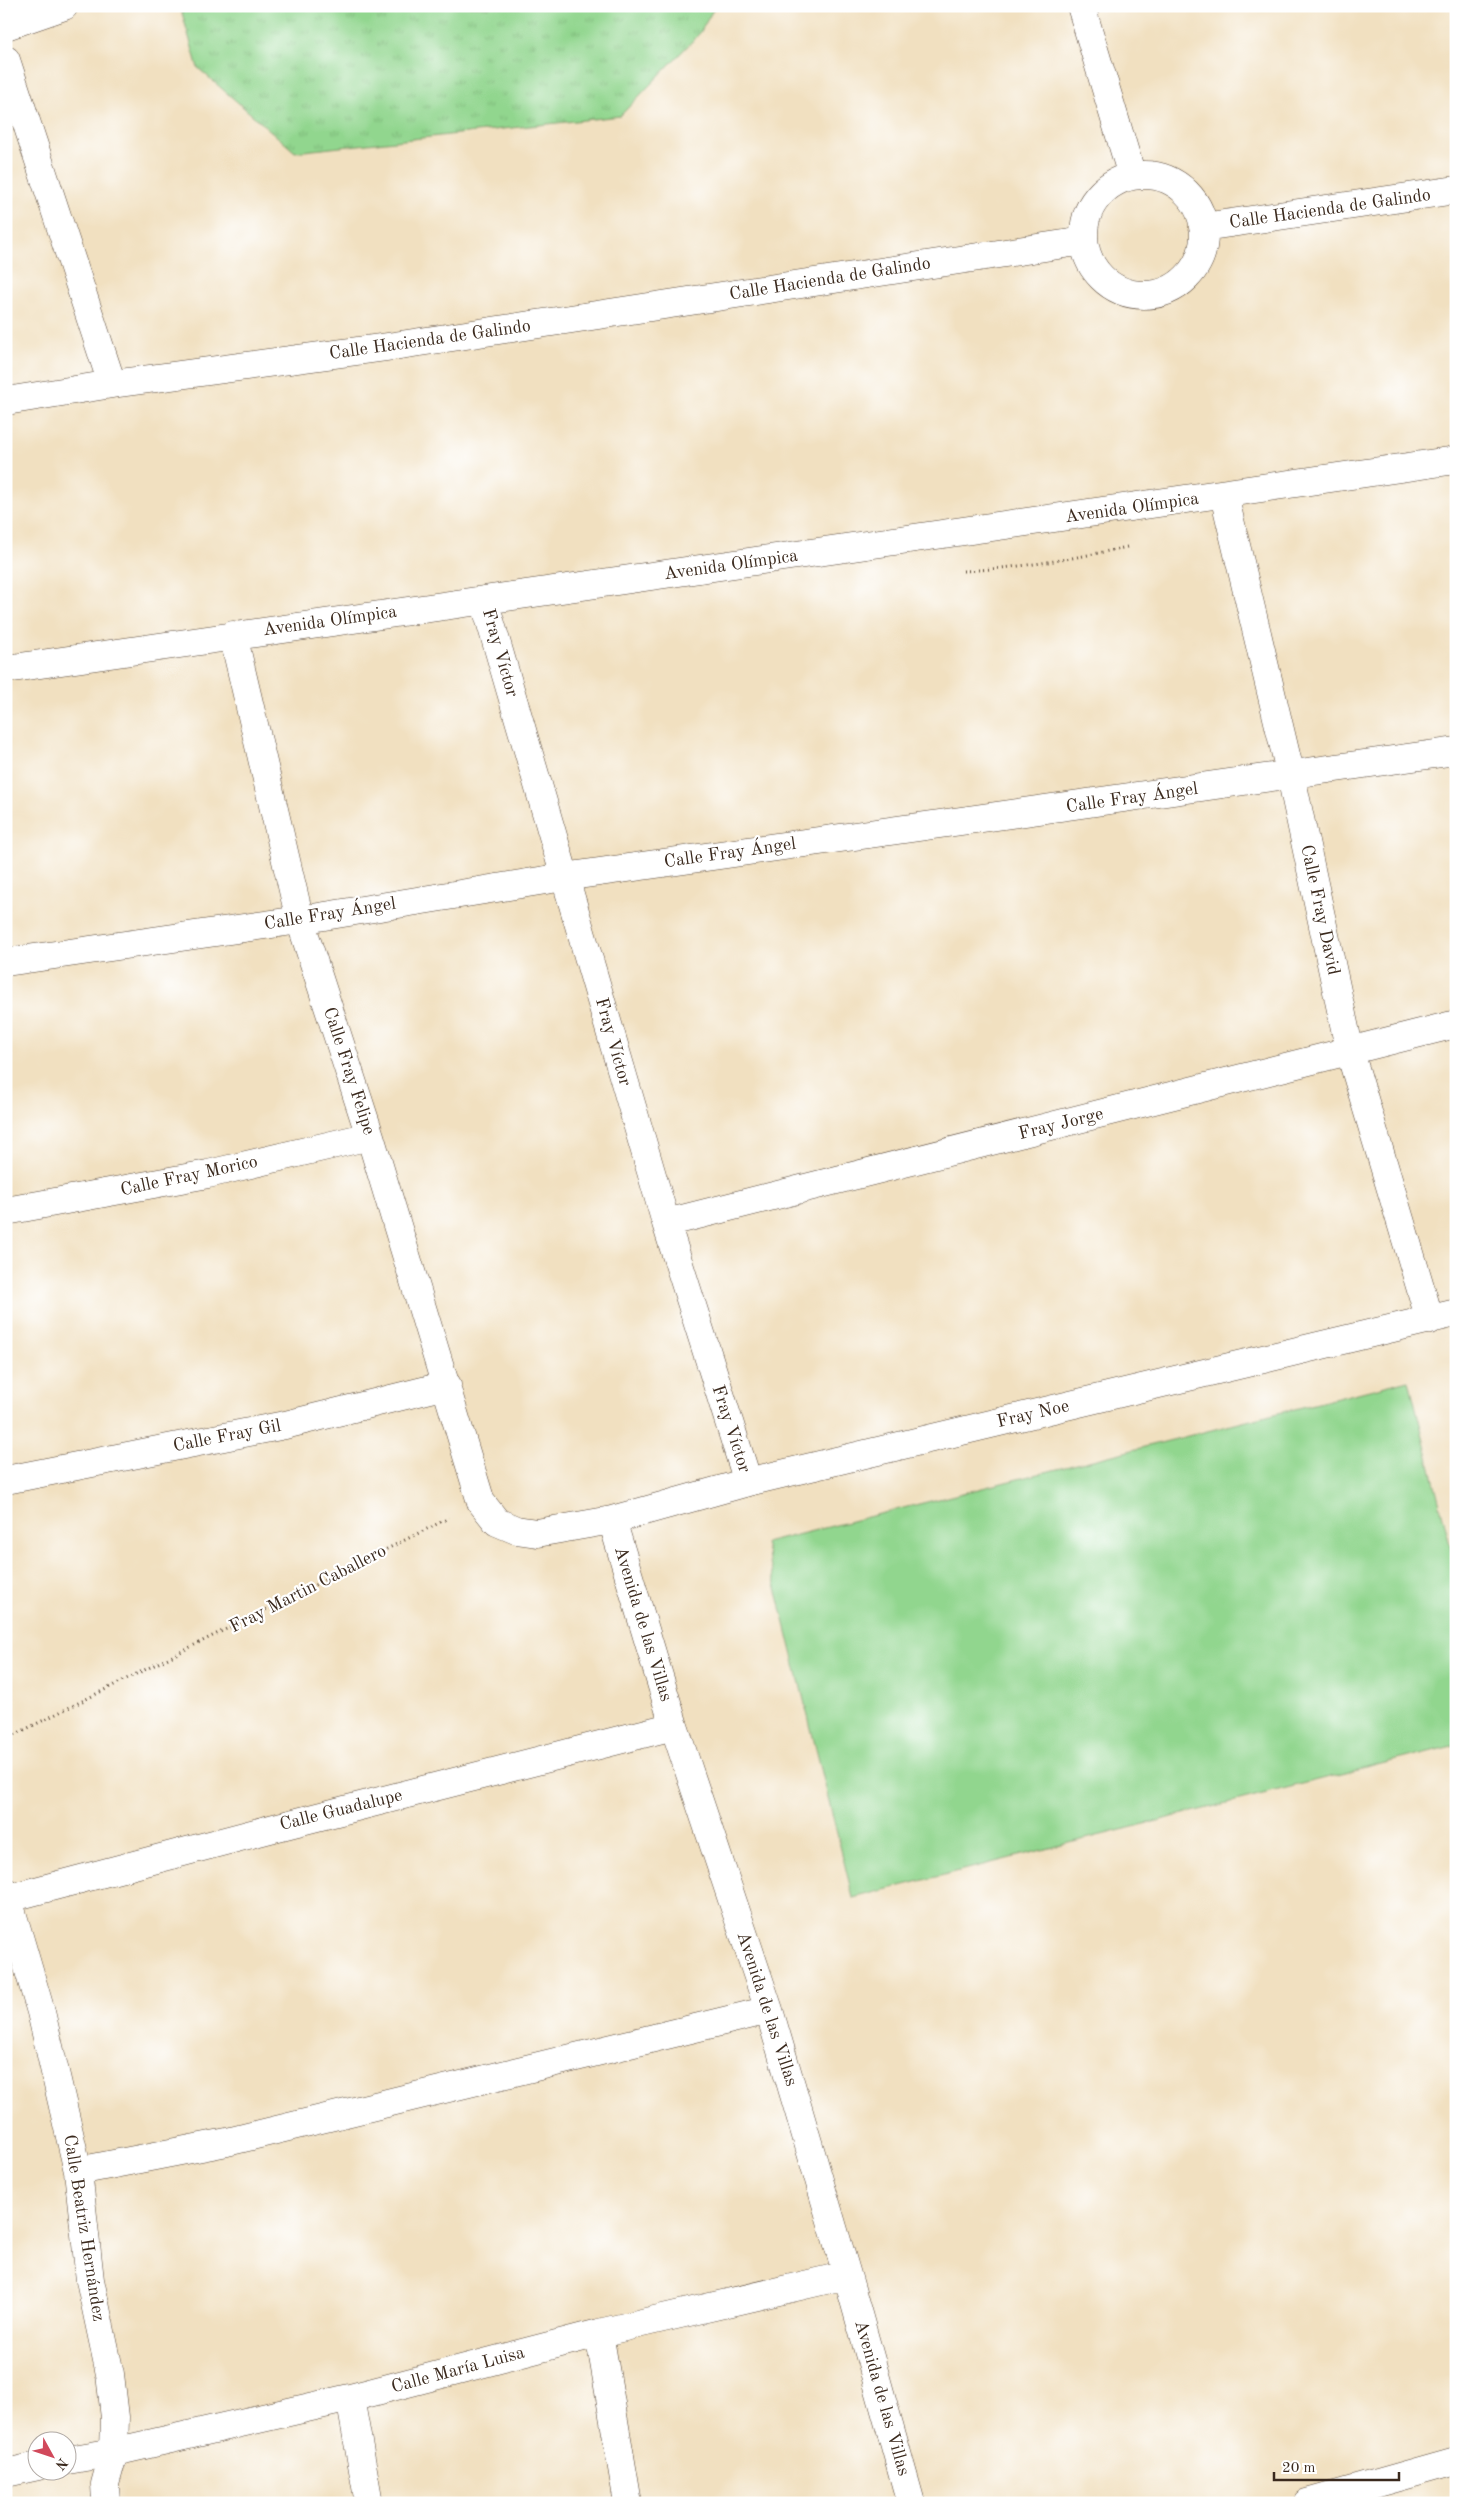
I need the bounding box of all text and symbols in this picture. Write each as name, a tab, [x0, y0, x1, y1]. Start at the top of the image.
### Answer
street label: Calle Hacienda de Galindo	[1228, 186, 1432, 232]
street label: Calle Hacienda de Galindo	[728, 254, 932, 304]
street label: Calle Hacienda de Galindo	[328, 317, 532, 363]
street label: Avenida Olímpica	[1064, 490, 1200, 526]
street label: Avenida Olímpica	[663, 547, 799, 583]
street label: Avenida Olímpica	[262, 603, 398, 639]
street label: Fray Víctor	[479, 607, 521, 700]
street label: Calle Fray Ángel	[1064, 776, 1199, 816]
street label: Calle Fray Ángel	[662, 831, 797, 871]
street label: Calle Fray David	[1297, 843, 1343, 977]
street label: Calle Fray Ángel	[262, 891, 397, 933]
street label: Fray Víctor	[592, 996, 634, 1089]
street label: Calle Fray Felipe	[320, 1005, 378, 1137]
street label: Fray Jorge	[1017, 1105, 1105, 1143]
street label: Calle Fray Morico	[119, 1153, 259, 1199]
street label: Fray Víctor	[708, 1383, 754, 1476]
street label: Fray Noe	[995, 1397, 1071, 1431]
street label: Calle Fray Gil	[172, 1417, 283, 1455]
street label: Fray Martin Caballero	[227, 1542, 389, 1636]
street label: Avenida de las Villas	[611, 1544, 675, 1704]
street label: Calle Guadalupe	[278, 1786, 404, 1834]
street label: Avenida de las Villas	[734, 1930, 801, 2089]
street label: Calle Beatriz Hernández	[60, 2133, 108, 2323]
street label: Avenida de las Villas	[851, 2318, 913, 2478]
street label: Calle María Luisa	[389, 2344, 527, 2396]
north arrow	[28, 2432, 78, 2482]
scale bar	[1274, 2449, 1400, 2481]
text: N	[52, 2455, 70, 2473]
text: 20 m	[1282, 2461, 1316, 2476]

